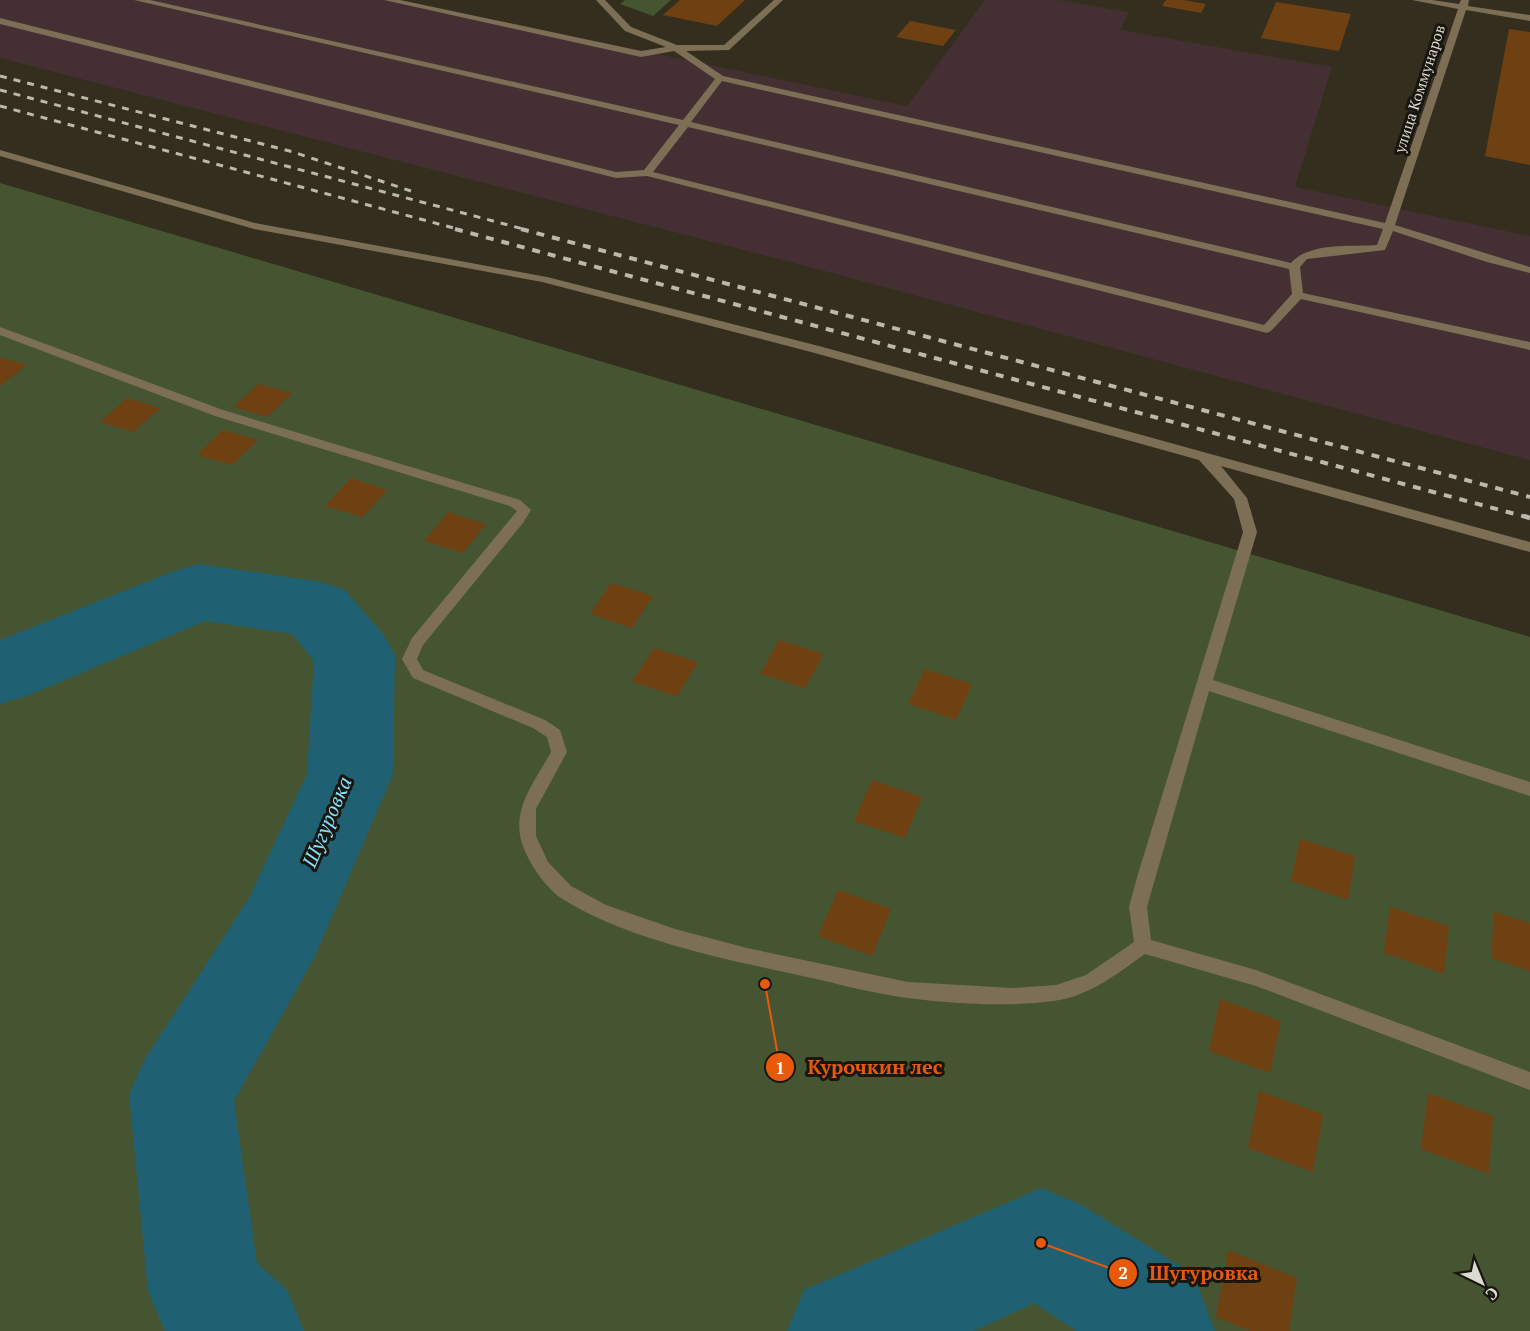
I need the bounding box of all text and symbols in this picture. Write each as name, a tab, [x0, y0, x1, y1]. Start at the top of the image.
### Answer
street label: улица Коммунаров	[1389, 22, 1449, 156]
water label: Шугуровка	[295, 772, 358, 872]
callout: Курочкин лес	[765, 1048, 954, 1086]
text: Курочкин лес	[808, 1053, 943, 1080]
text: 1	[775, 1055, 785, 1079]
north arrow	[1452, 1253, 1512, 1313]
callout: Шугуровка	[1108, 1254, 1271, 1292]
text: Шугуровка	[1149, 1259, 1259, 1286]
text: 2	[1118, 1260, 1128, 1284]
text: С	[1481, 1282, 1504, 1306]

